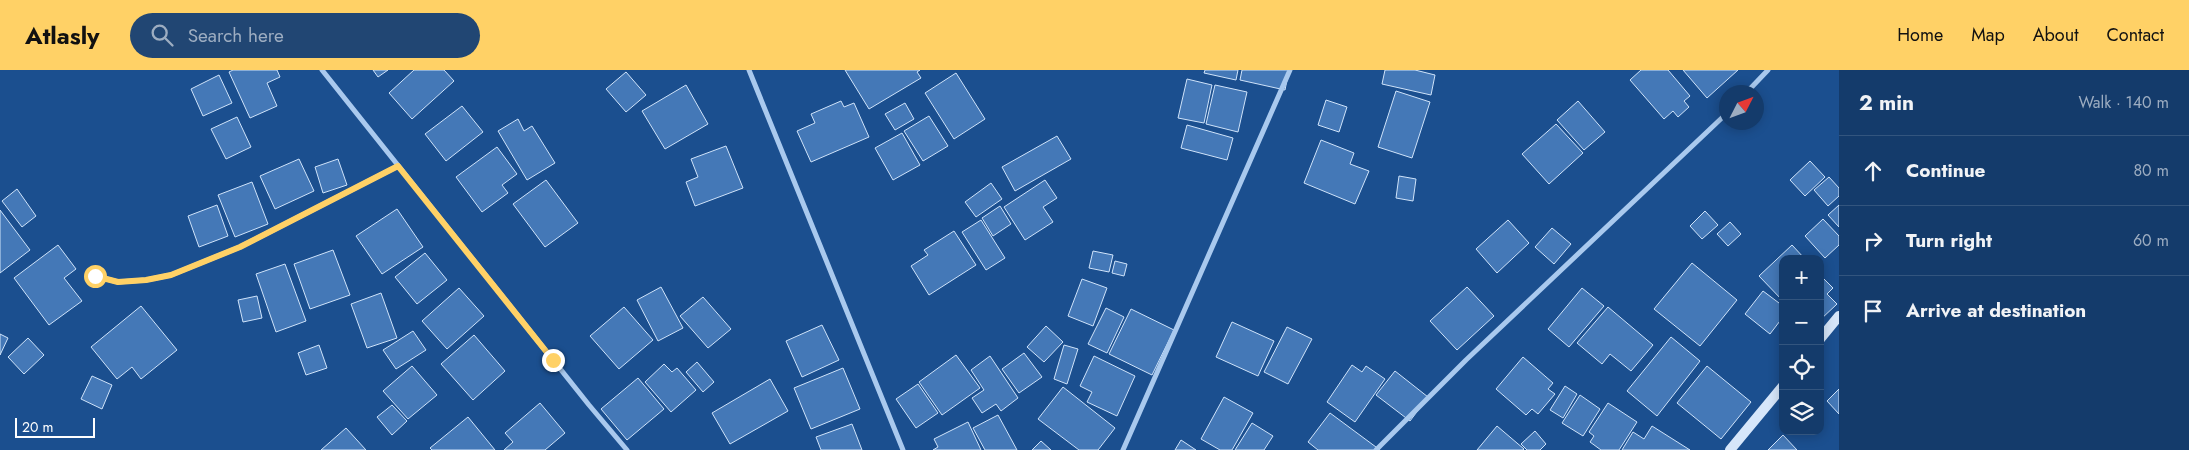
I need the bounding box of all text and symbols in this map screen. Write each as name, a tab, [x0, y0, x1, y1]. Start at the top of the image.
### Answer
search box	[130, 13, 480, 58]
text: Atlasly	[25, 18, 100, 53]
icon: search	[148, 21, 176, 49]
text: Search here	[188, 22, 284, 49]
text: Home	[1897, 22, 1943, 48]
text: Map	[1971, 22, 2005, 48]
text: About	[2033, 22, 2078, 48]
text: Contact	[2106, 22, 2164, 48]
north arrow	[1719, 85, 1764, 130]
text: 2 min	[1859, 88, 1914, 118]
text: Walk · 140 m	[2079, 91, 2169, 114]
icon: ahead	[1859, 157, 1887, 185]
text: Continue	[1906, 157, 1985, 184]
text: 80 m	[2133, 159, 2169, 182]
icon: right	[1859, 227, 1887, 255]
text: Turn right	[1906, 227, 1992, 254]
text: 60 m	[2133, 229, 2169, 252]
map controls	[1779, 255, 1824, 435]
button: +	[1779, 255, 1824, 300]
route start	[84, 265, 107, 288]
icon: arrive	[1859, 297, 1887, 325]
text: Arrive at destination	[1906, 297, 2086, 324]
button: −	[1779, 300, 1824, 345]
button: locate	[1779, 345, 1824, 390]
route end	[542, 349, 565, 372]
button: layers	[1779, 390, 1824, 435]
scale bar	[15, 415, 95, 438]
text: 20 m	[22, 417, 54, 437]

